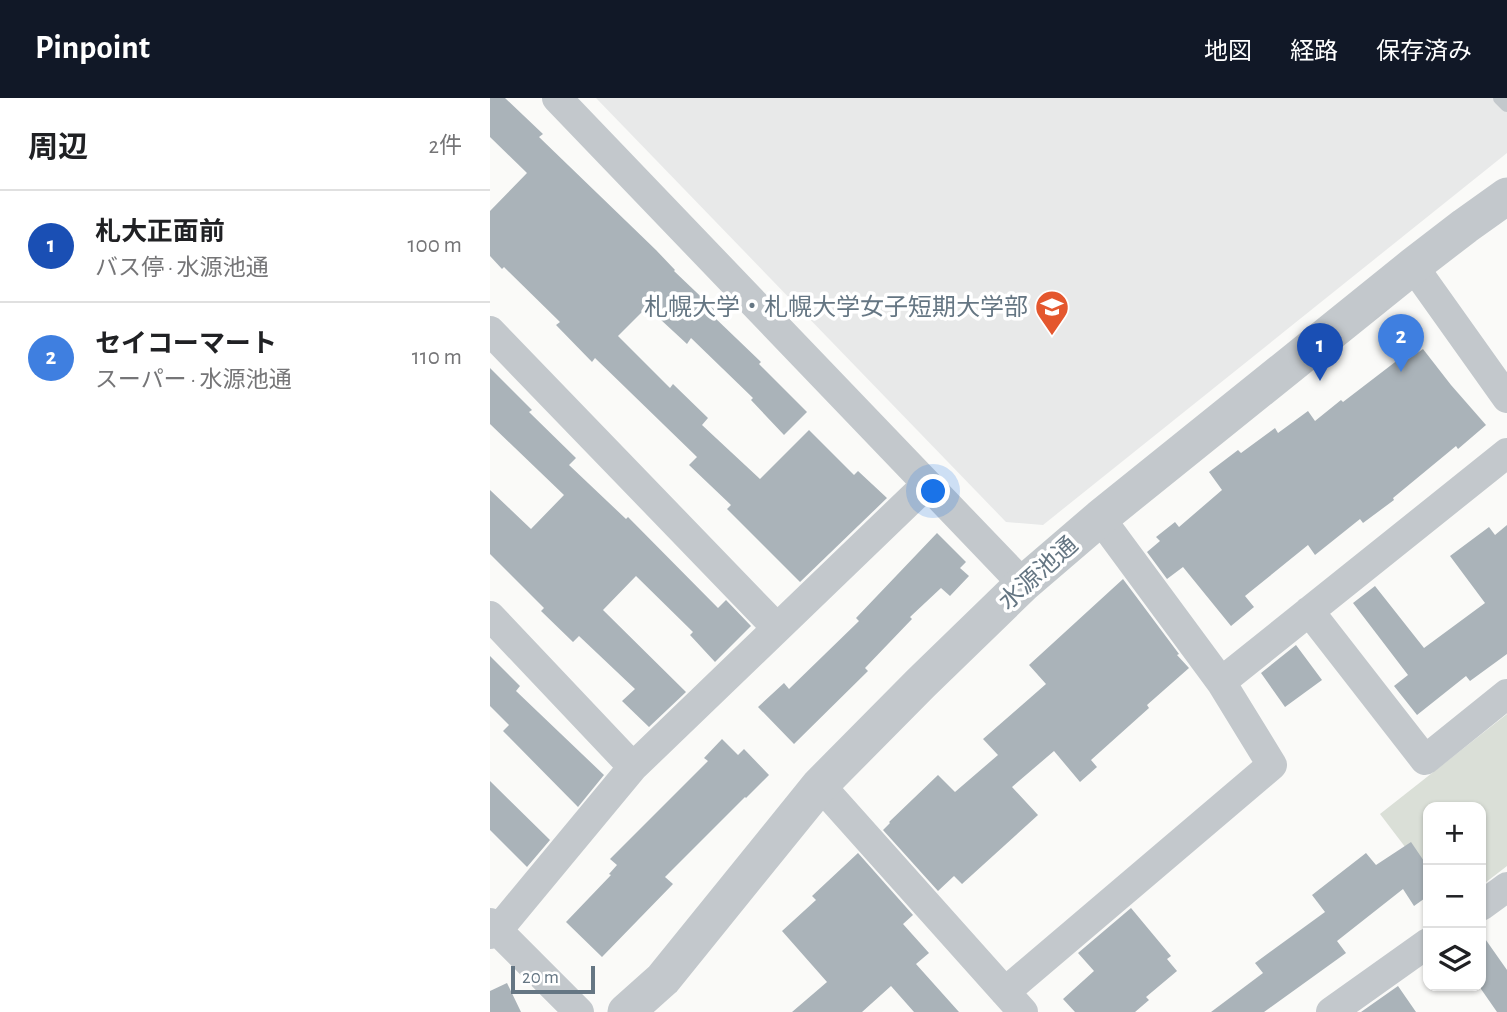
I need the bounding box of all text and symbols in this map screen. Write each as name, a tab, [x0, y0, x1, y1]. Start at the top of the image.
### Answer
text: Pinpoint	[35, 32, 150, 65]
text: 地図	[1204, 40, 1252, 64]
text: 経路	[1290, 40, 1338, 64]
text: 保存済み	[1376, 40, 1472, 64]
text: 周辺	[28, 133, 88, 163]
text: 2件	[429, 135, 462, 158]
text: 札大正面前	[95, 219, 225, 245]
text: 1	[47, 234, 55, 257]
text: 100 m	[408, 234, 462, 257]
text: バス停 · 水源池通	[95, 257, 269, 280]
school or university icon: 札幌大学・札幌大学女子短期大学部	[1033, 288, 1071, 337]
place label: 札幌大学・札幌大学女子短期大学部	[644, 294, 1028, 320]
pin: 2	[1378, 314, 1424, 372]
pin: 1	[1297, 323, 1343, 381]
text: セイコーマート	[95, 331, 277, 357]
text: 2	[46, 346, 56, 369]
text: 110 m	[412, 346, 462, 369]
text: スーパー · 水源池通	[95, 369, 292, 392]
your location	[916, 474, 950, 508]
street label: 水源池通	[994, 531, 1082, 615]
map controls	[1423, 802, 1486, 991]
button: +	[1423, 802, 1486, 865]
button: −	[1423, 865, 1486, 928]
button: layers	[1423, 928, 1486, 991]
scale bar	[511, 963, 595, 995]
text: 20 m	[522, 968, 559, 987]

